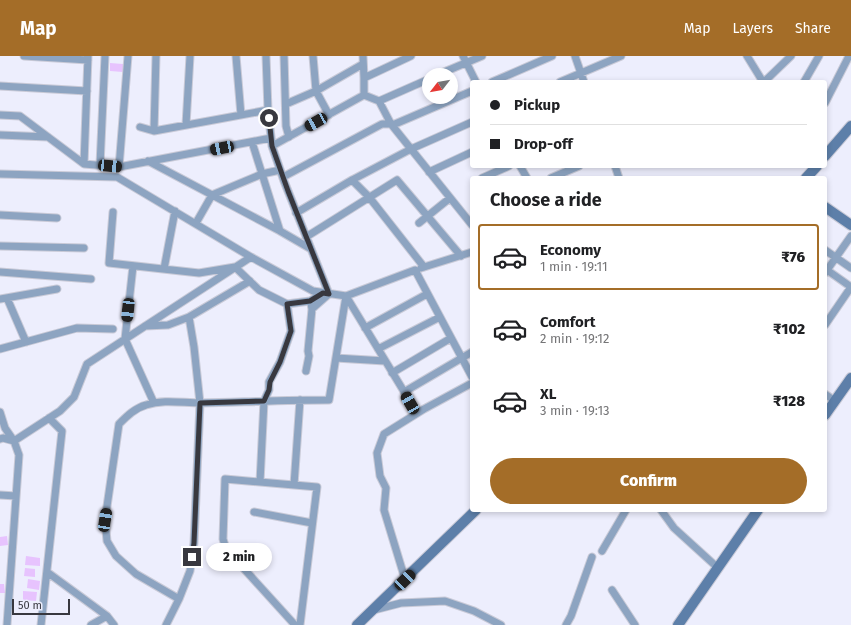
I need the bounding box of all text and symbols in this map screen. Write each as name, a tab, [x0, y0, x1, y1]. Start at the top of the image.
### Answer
text: Map	[20, 17, 57, 40]
text: Map	[684, 20, 710, 37]
text: Layers	[732, 20, 773, 37]
text: Share	[795, 20, 831, 37]
north arrow	[422, 68, 458, 104]
map controls	[422, 68, 458, 104]
text: Pickup	[514, 96, 560, 114]
route start	[260, 109, 278, 127]
car	[303, 111, 329, 133]
text: Drop-off	[514, 135, 573, 153]
car	[209, 140, 235, 156]
car	[98, 159, 122, 173]
text: Choose a ride	[490, 189, 602, 211]
icon: car	[492, 239, 528, 275]
text: Economy	[540, 241, 601, 259]
text: ₹76	[781, 248, 805, 266]
text: 1 min · 19:11	[540, 259, 608, 274]
car	[121, 297, 135, 323]
icon: car	[492, 311, 528, 347]
text: Comfort	[540, 313, 596, 331]
text: ₹102	[773, 320, 805, 338]
text: 2 min · 19:12	[540, 331, 609, 346]
icon: car	[492, 383, 528, 419]
text: XL	[540, 385, 556, 403]
car	[399, 390, 421, 416]
text: ₹128	[773, 392, 805, 410]
text: 3 min · 19:13	[540, 403, 610, 418]
button: Confirm	[490, 458, 807, 504]
car	[97, 507, 113, 533]
callout: 2 min	[206, 543, 272, 571]
route end	[183, 548, 201, 566]
text: 2 min	[223, 549, 255, 564]
car	[392, 567, 418, 593]
scale bar	[12, 597, 70, 616]
text: 50 m	[18, 599, 42, 612]

